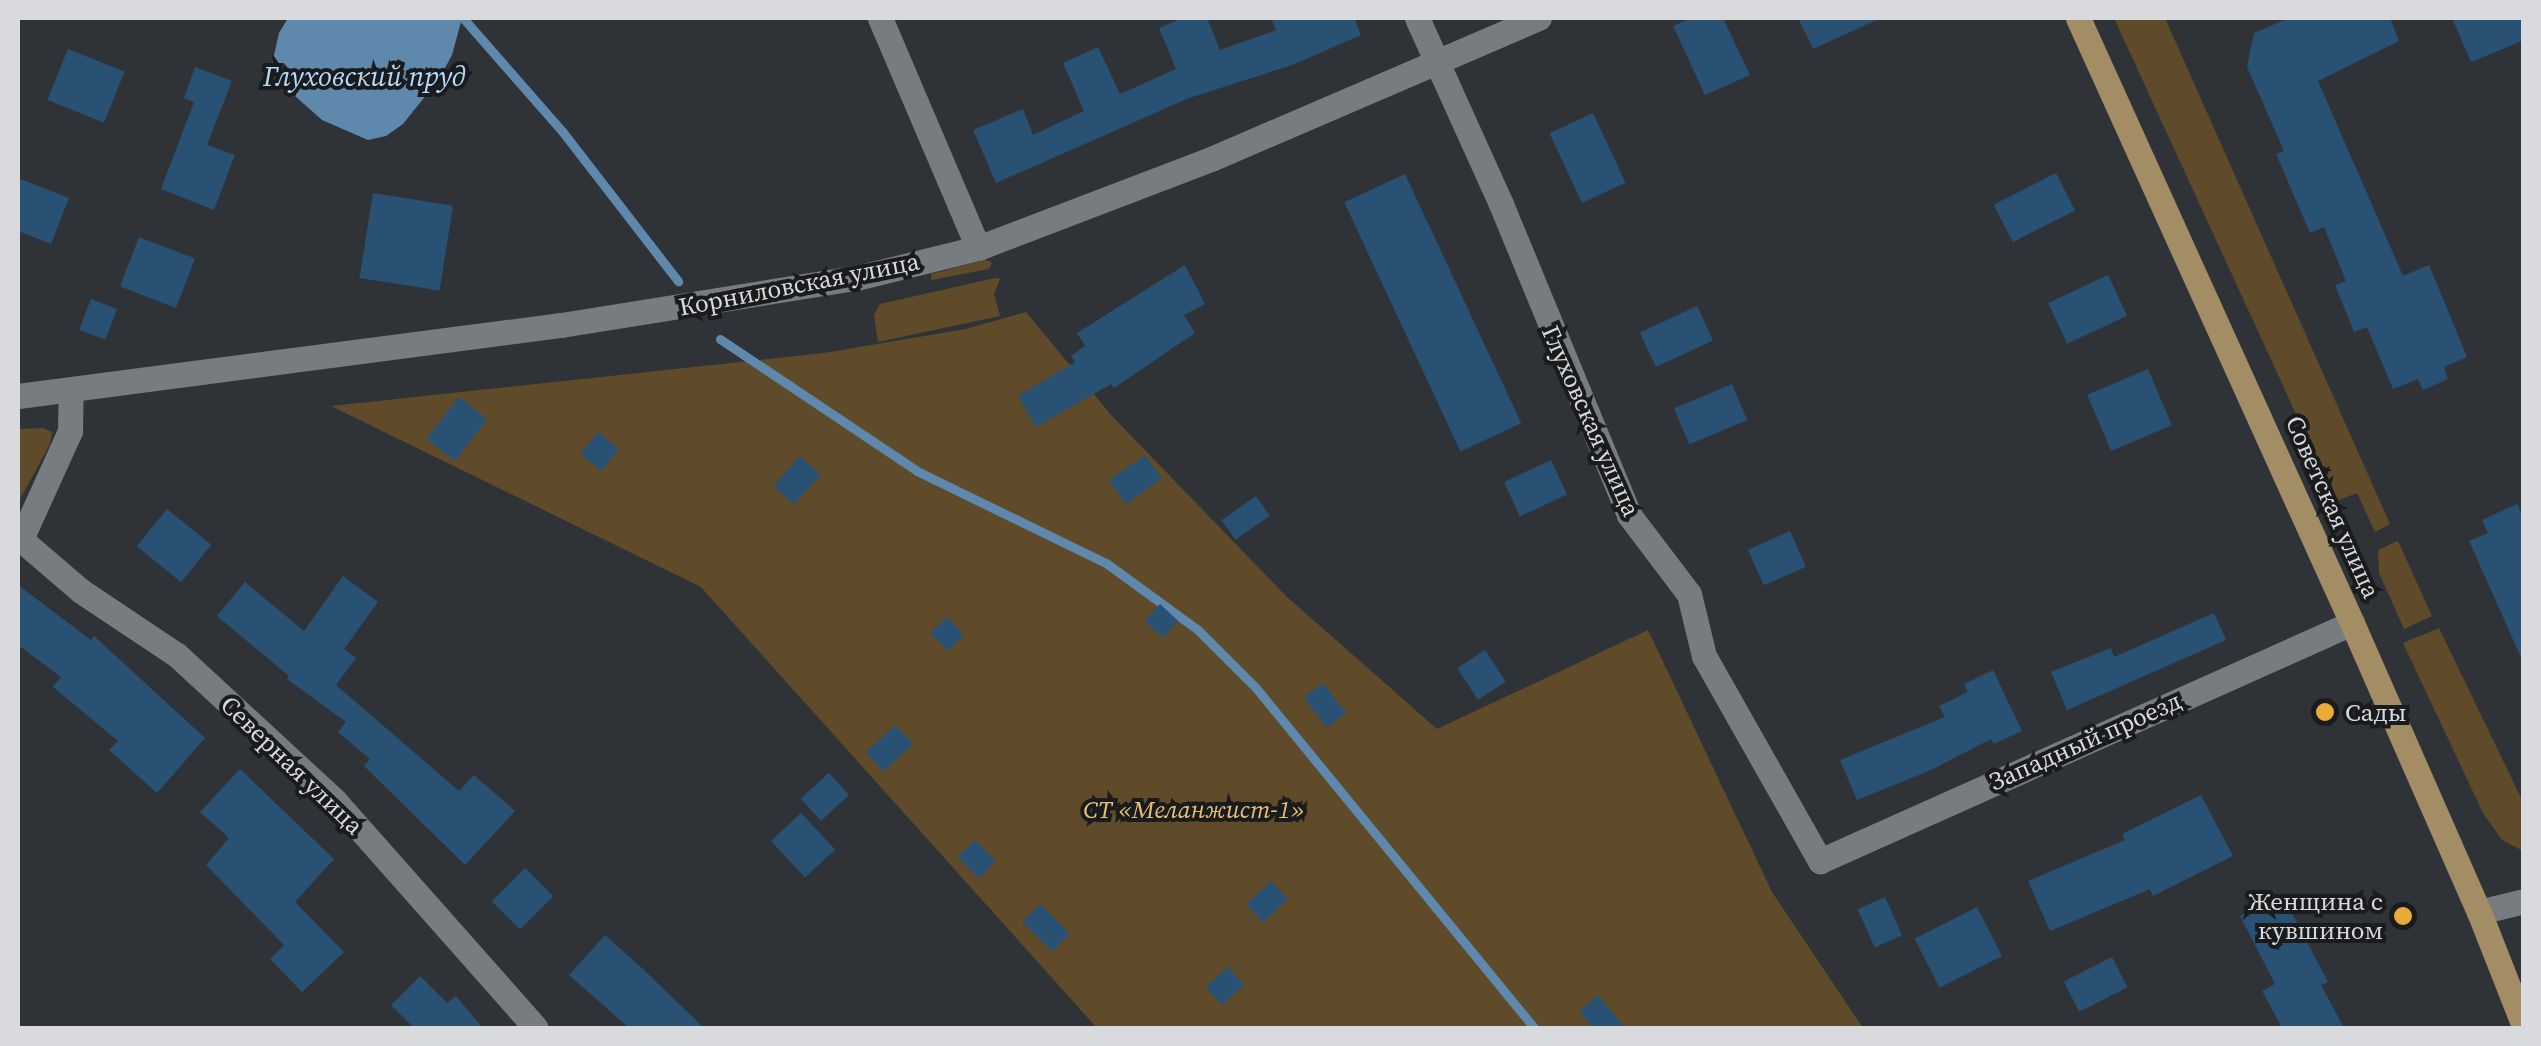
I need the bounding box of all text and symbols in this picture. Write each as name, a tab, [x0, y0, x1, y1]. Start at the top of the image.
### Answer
water label: Глуховский пруд	[263, 59, 465, 93]
street label: Корниловская улица	[676, 246, 922, 322]
street label: Глуховская улица	[1535, 321, 1647, 521]
street label: Советская улица	[2279, 411, 2387, 603]
street label: Западный проезд	[1984, 685, 2186, 797]
street label: Северная улица	[214, 689, 370, 841]
place label: Сады	[2345, 697, 2406, 727]
marker: Сады	[2314, 701, 2336, 723]
park label: СТ «Меланжист-1»	[1083, 794, 1305, 824]
place label: Женщина с кувшином	[2248, 887, 2383, 946]
marker: Женщина с кувшином	[2392, 905, 2414, 927]

